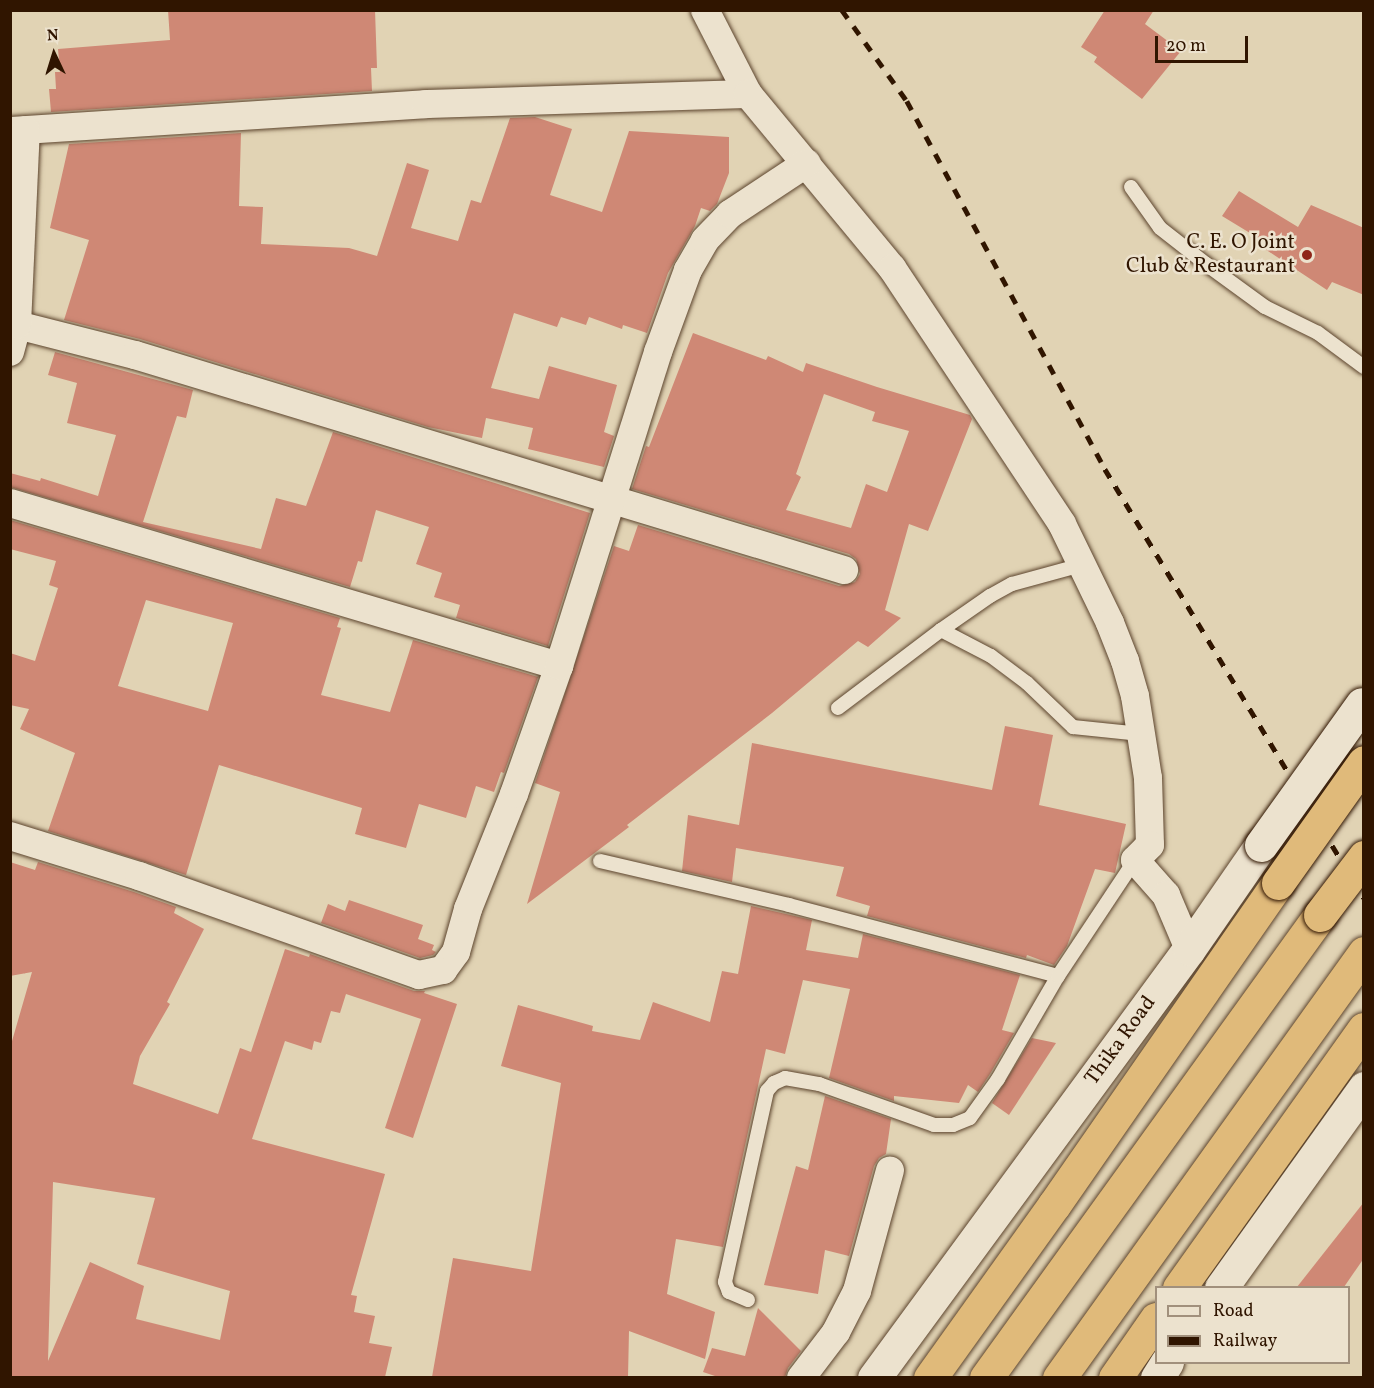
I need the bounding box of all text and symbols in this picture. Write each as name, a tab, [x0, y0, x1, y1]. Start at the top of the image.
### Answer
north arrow	[24, 24, 84, 84]
scale bar	[1158, 24, 1251, 62]
text: N	[46, 25, 59, 47]
text: 20 m	[1166, 34, 1206, 59]
place label: C. E. O Joint Club & Restaurant	[1126, 230, 1295, 280]
marker: C. E. O Joint Club & Restaurant	[1300, 248, 1314, 262]
street label: Thika Road	[1080, 991, 1162, 1091]
legend	[1155, 1286, 1350, 1364]
text: Road	[1213, 1299, 1254, 1324]
text: Railway	[1213, 1329, 1277, 1354]

